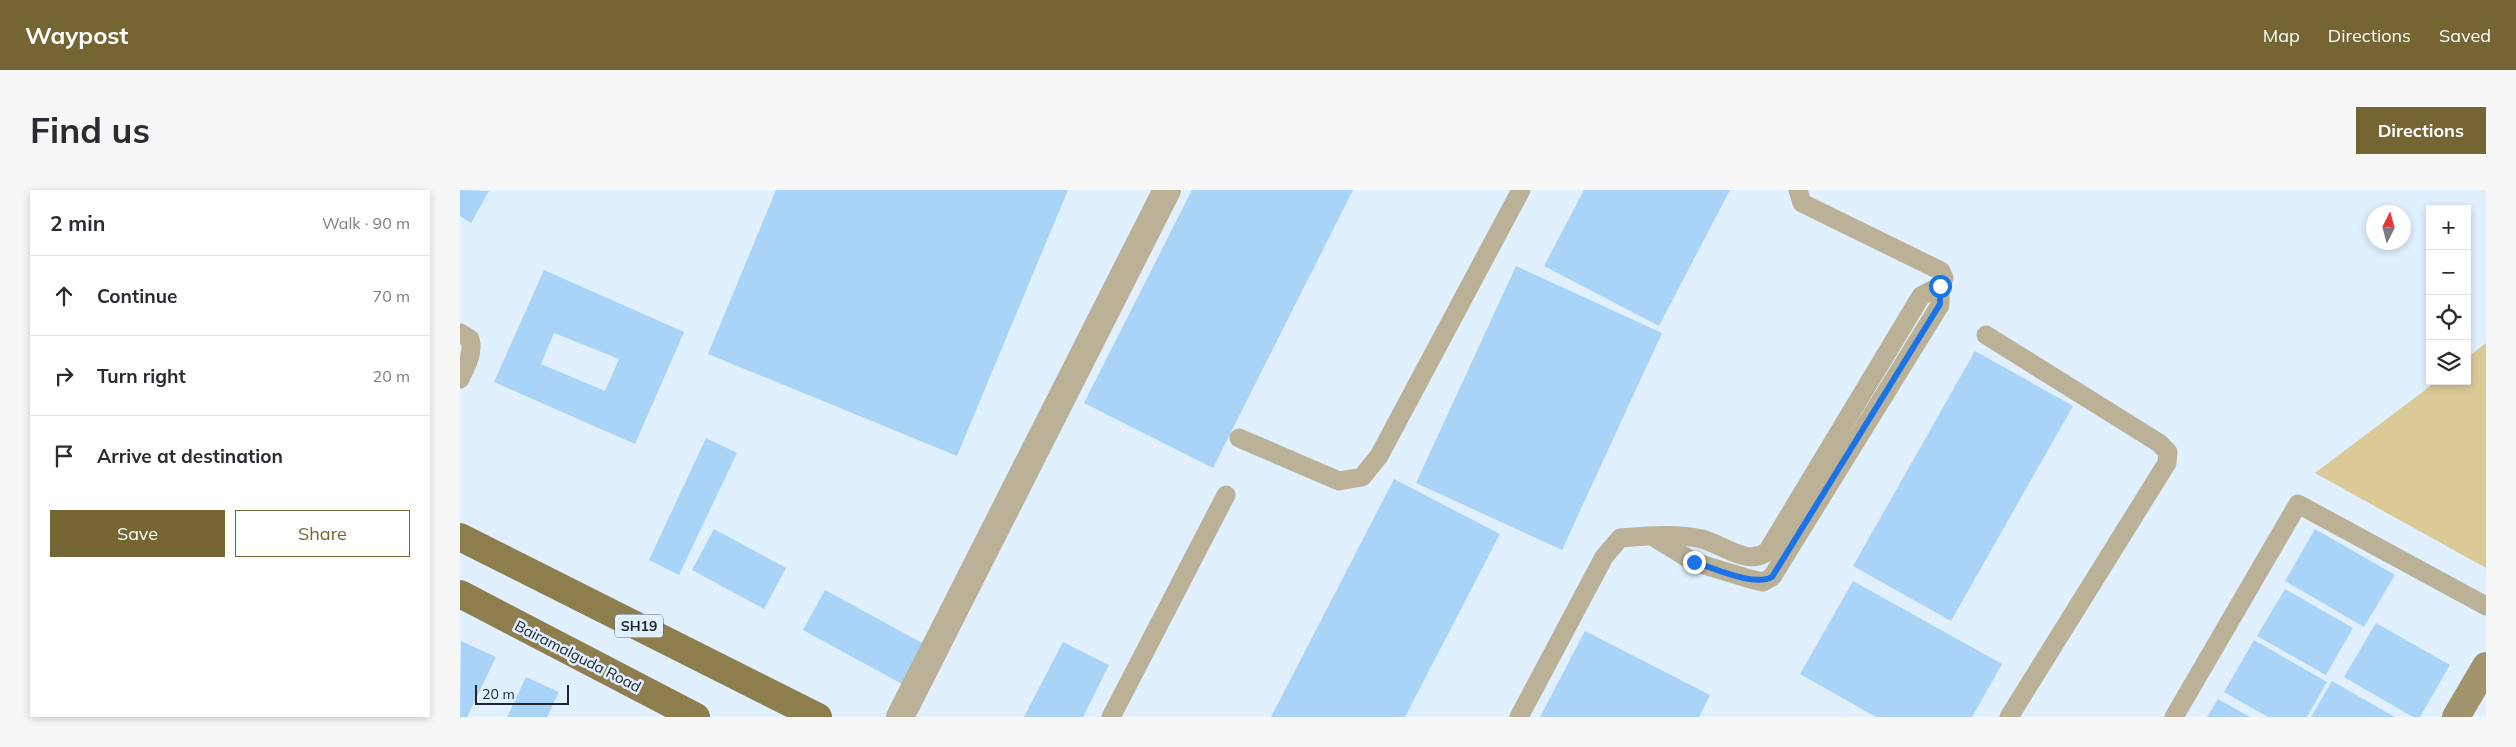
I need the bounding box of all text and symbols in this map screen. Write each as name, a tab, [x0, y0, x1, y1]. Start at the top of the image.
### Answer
text: Waypost	[25, 20, 128, 50]
text: Map	[2263, 24, 2300, 47]
text: Directions	[2328, 24, 2411, 47]
text: Saved	[2439, 24, 2491, 47]
button: Directions	[2356, 107, 2486, 154]
text: Find us	[30, 108, 150, 152]
north arrow	[2366, 205, 2411, 250]
map controls	[2426, 205, 2471, 385]
button: +	[2426, 205, 2471, 250]
text: 2 min	[50, 210, 105, 236]
text: Walk · 90 m	[322, 213, 410, 233]
button: −	[2426, 250, 2471, 295]
route start	[1929, 275, 1952, 298]
icon: ahead	[50, 282, 78, 310]
text: Continue	[97, 284, 177, 308]
text: 70 m	[373, 286, 410, 306]
button: locate	[2426, 295, 2471, 340]
button: layers	[2426, 340, 2471, 385]
icon: right	[50, 362, 78, 390]
text: Turn right	[97, 364, 186, 388]
text: 20 m	[373, 366, 410, 386]
icon: arrive	[50, 442, 78, 470]
text: Arrive at destination	[97, 444, 283, 468]
button: Save	[50, 510, 225, 557]
button: Share	[235, 510, 410, 557]
route end	[1683, 551, 1706, 574]
road number: SH19	[615, 614, 663, 638]
street label: Bairamalguda Road	[512, 616, 644, 696]
scale bar	[475, 682, 569, 705]
text: 20 m	[482, 685, 515, 703]

